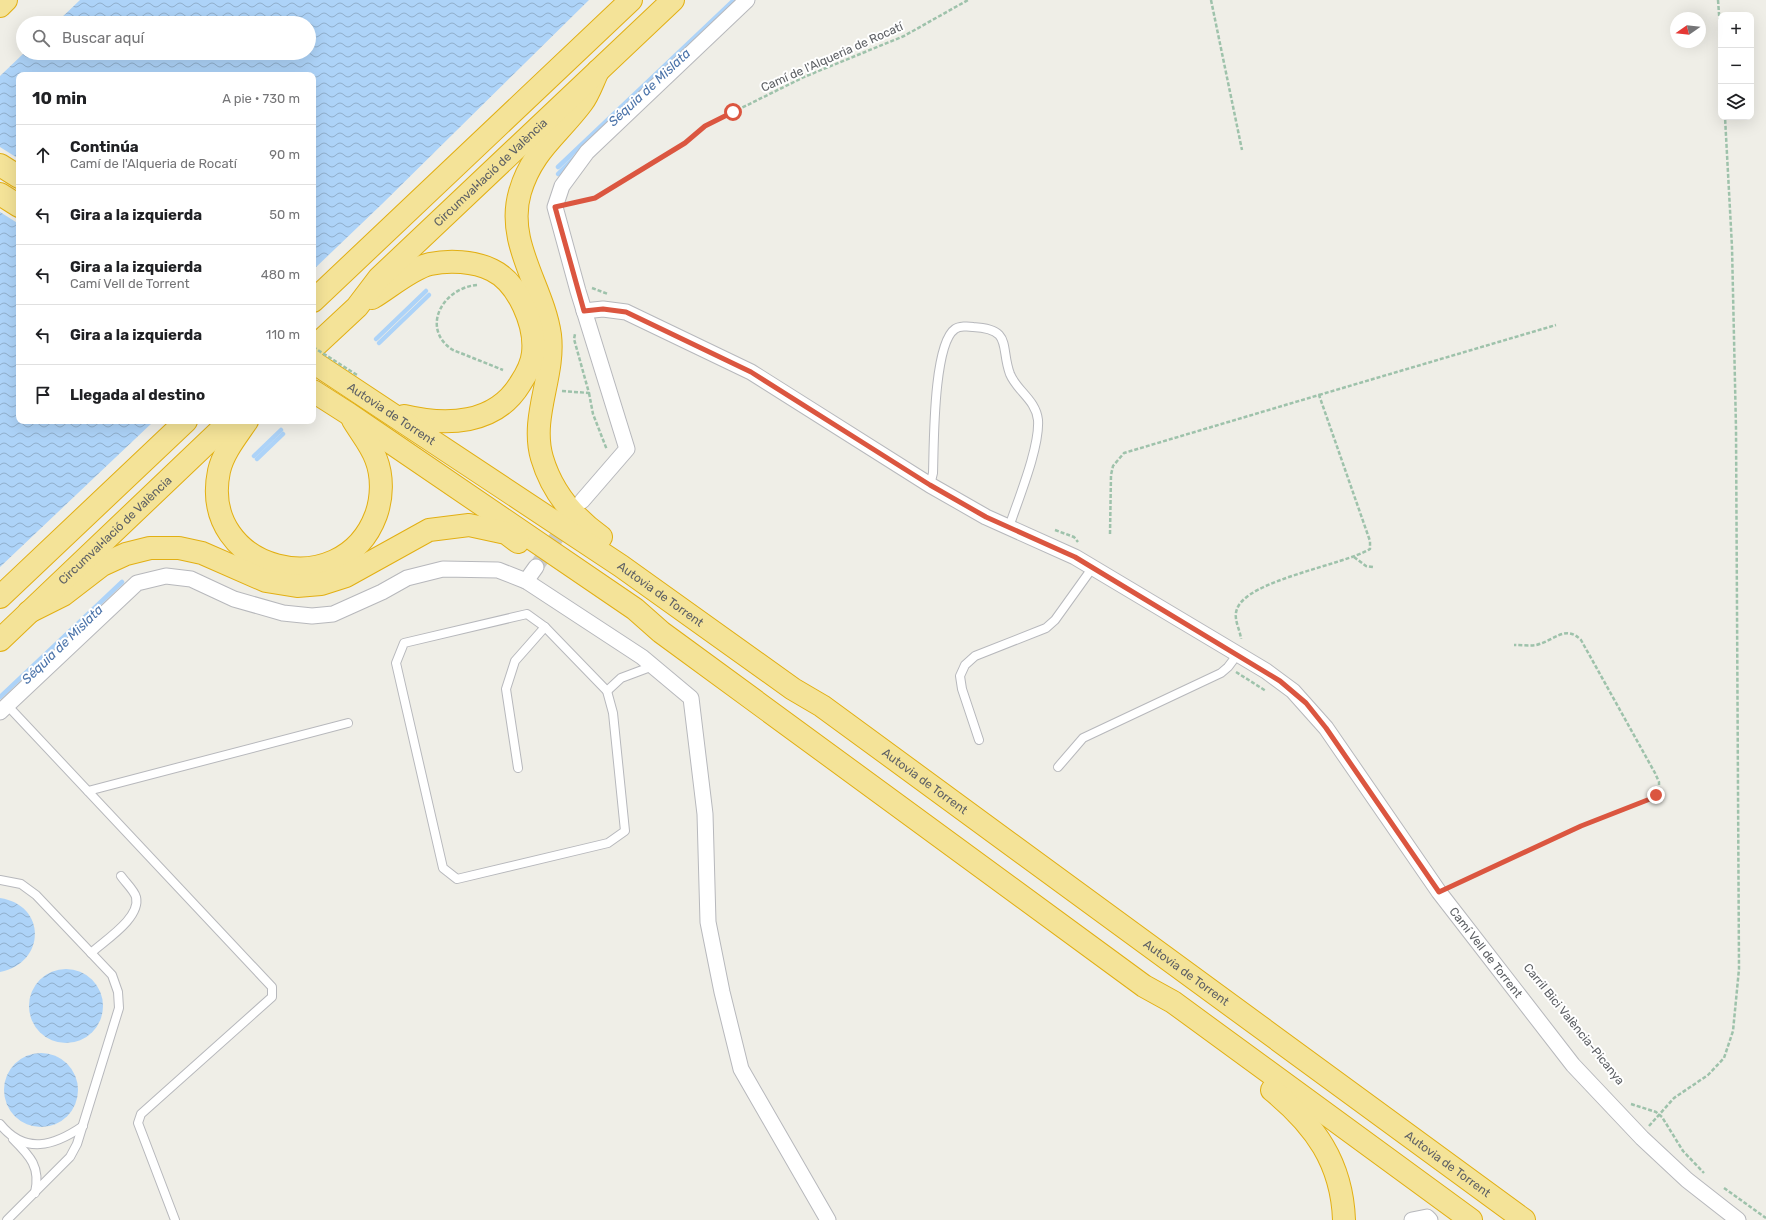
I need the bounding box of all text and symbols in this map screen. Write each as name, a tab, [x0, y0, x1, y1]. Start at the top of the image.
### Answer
north arrow	[1670, 12, 1706, 48]
map controls	[1718, 12, 1754, 120]
button: +	[1718, 12, 1754, 48]
search box	[16, 16, 316, 60]
street label: Camí de l'Alqueria de Rocatí	[759, 19, 906, 95]
icon: search	[30, 27, 52, 49]
text: Buscar aquí	[62, 29, 144, 47]
water label: Séquia de Mislata	[605, 45, 694, 129]
button: −	[1718, 48, 1754, 84]
button: layers	[1718, 84, 1754, 120]
text: 10 min	[32, 88, 87, 108]
text: A pie · 730 m	[222, 91, 300, 106]
route start	[724, 103, 742, 121]
street label: Circumval·lació de València	[431, 116, 550, 230]
text: Continúa	[70, 138, 139, 156]
icon: ahead	[32, 144, 54, 166]
text: 90 m	[269, 147, 300, 162]
text: Camí de l'Alqueria de Rocatí	[70, 156, 237, 171]
icon: left	[32, 204, 54, 226]
text: Gira a la izquierda	[70, 206, 202, 224]
text: 50 m	[269, 207, 300, 222]
text: Gira a la izquierda	[70, 258, 202, 276]
icon: left	[32, 264, 54, 286]
text: 480 m	[261, 267, 300, 282]
text: Camí Vell de Torrent	[70, 276, 190, 291]
icon: left	[32, 324, 54, 346]
text: Gira a la izquierda	[70, 326, 202, 344]
text: 110 m	[266, 327, 300, 342]
street label: Autovia de Torrent	[345, 380, 438, 448]
icon: arrive	[32, 384, 54, 406]
text: Llegada al destino	[70, 386, 205, 404]
street label: Circumval·lació de València	[56, 473, 175, 587]
street label: Autovia de Torrent	[615, 559, 707, 630]
water label: Séquia de Mislata	[19, 602, 106, 687]
street label: Autovia de Torrent	[879, 745, 971, 817]
route end	[1647, 786, 1665, 804]
street label: Camí Vell de Torrent	[1446, 905, 1525, 1001]
street label: Autovia de Torrent	[1141, 937, 1232, 1009]
street label: Carril Bici València-Picanya	[1521, 960, 1627, 1088]
street label: Autovia de Torrent	[1402, 1128, 1493, 1200]

